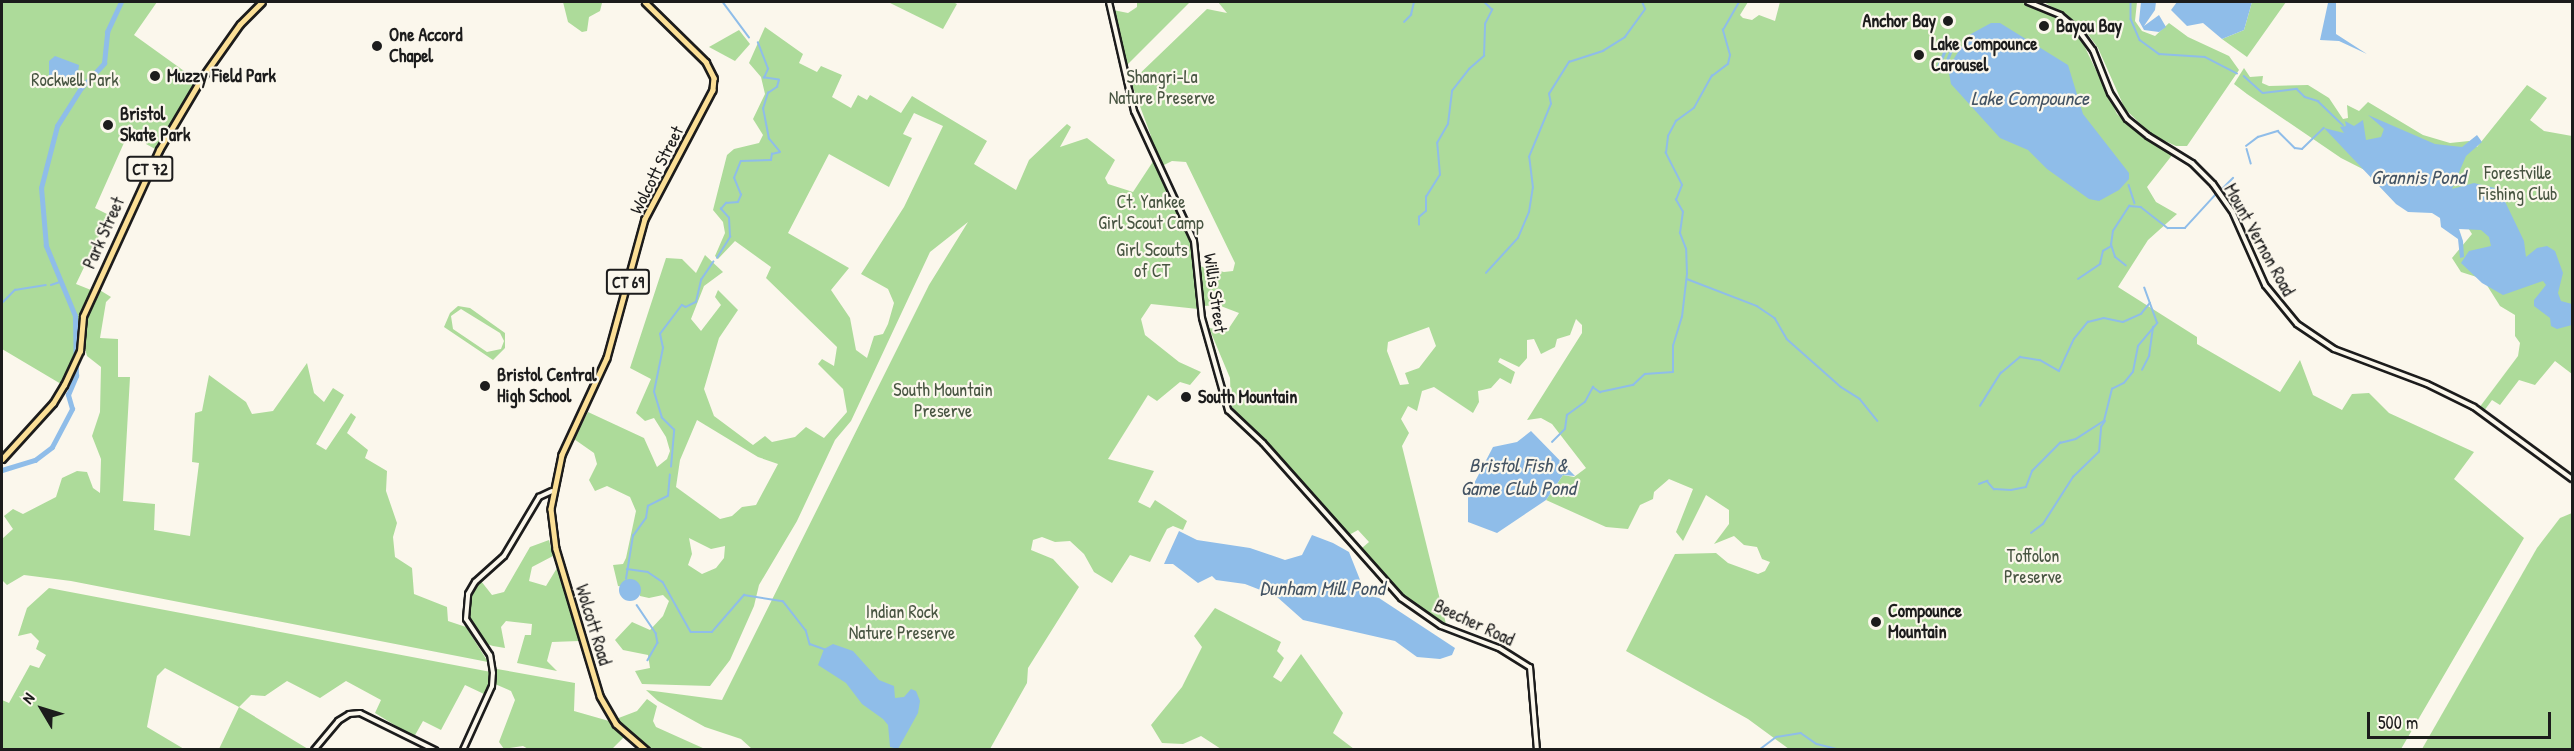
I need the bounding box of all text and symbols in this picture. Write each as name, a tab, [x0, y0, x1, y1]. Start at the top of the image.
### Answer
place label: Anchor Bay	[1862, 10, 1936, 32]
marker: Anchor Bay	[1941, 14, 1955, 28]
place label: Bayou Bay	[2056, 15, 2122, 37]
marker: Bayou Bay	[2037, 19, 2051, 33]
place label: One Accord Chapel	[389, 25, 462, 68]
place label: Lake Compounce Carousel	[1931, 34, 2037, 76]
marker: One Accord Chapel	[370, 39, 384, 53]
marker: Lake Compounce Carousel	[1912, 48, 1926, 62]
place label: Muzzy Field Park	[167, 65, 276, 87]
park label: Shangri-La Nature Preserve	[1109, 67, 1215, 110]
park label: Rockwell Park	[31, 69, 119, 91]
marker: Muzzy Field Park	[148, 69, 162, 83]
water label: Lake Compounce	[1971, 85, 2089, 109]
place label: Bristol Skate Park	[120, 104, 190, 146]
marker: Bristol Skate Park	[101, 118, 115, 132]
street label: Wolcott Street	[626, 122, 688, 218]
road number: CT 72	[126, 156, 174, 182]
park label: Forestville Fishing Club	[2479, 163, 2557, 206]
water label: Grannis Pond	[2371, 164, 2465, 188]
street label: Mount Vernon Road	[2219, 180, 2299, 300]
park label: Ct. Yankee Girl Scout Camp	[1098, 192, 1204, 234]
street label: Park Street	[79, 194, 129, 272]
park label: Girl Scouts of CT	[1116, 240, 1188, 282]
street label: Willis Street	[1199, 252, 1231, 334]
road number: CT 69	[606, 269, 650, 295]
place label: Bristol Central High School	[497, 365, 597, 407]
marker: Bristol Central High School	[478, 379, 492, 393]
park label: South Mountain Preserve	[893, 380, 993, 422]
place label: South Mountain	[1198, 386, 1297, 408]
marker: South Mountain	[1179, 390, 1193, 404]
water label: Bristol Fish & Game Club Pond	[1460, 453, 1576, 500]
park label: Toffolon Preserve	[2004, 546, 2062, 588]
water label: Dunham Mill Pond	[1259, 575, 1385, 599]
street label: Wolcott Road	[570, 582, 616, 668]
street label: Beecher Road	[1431, 595, 1517, 651]
place label: Compounce Mountain	[1888, 601, 1962, 644]
park label: Indian Rock Nature Preserve	[849, 602, 955, 644]
marker: Compounce Mountain	[1869, 615, 1883, 629]
north arrow	[12, 679, 72, 739]
text: N	[17, 688, 39, 708]
scale bar	[2370, 700, 2554, 738]
text: 500 m	[2378, 710, 2418, 735]

